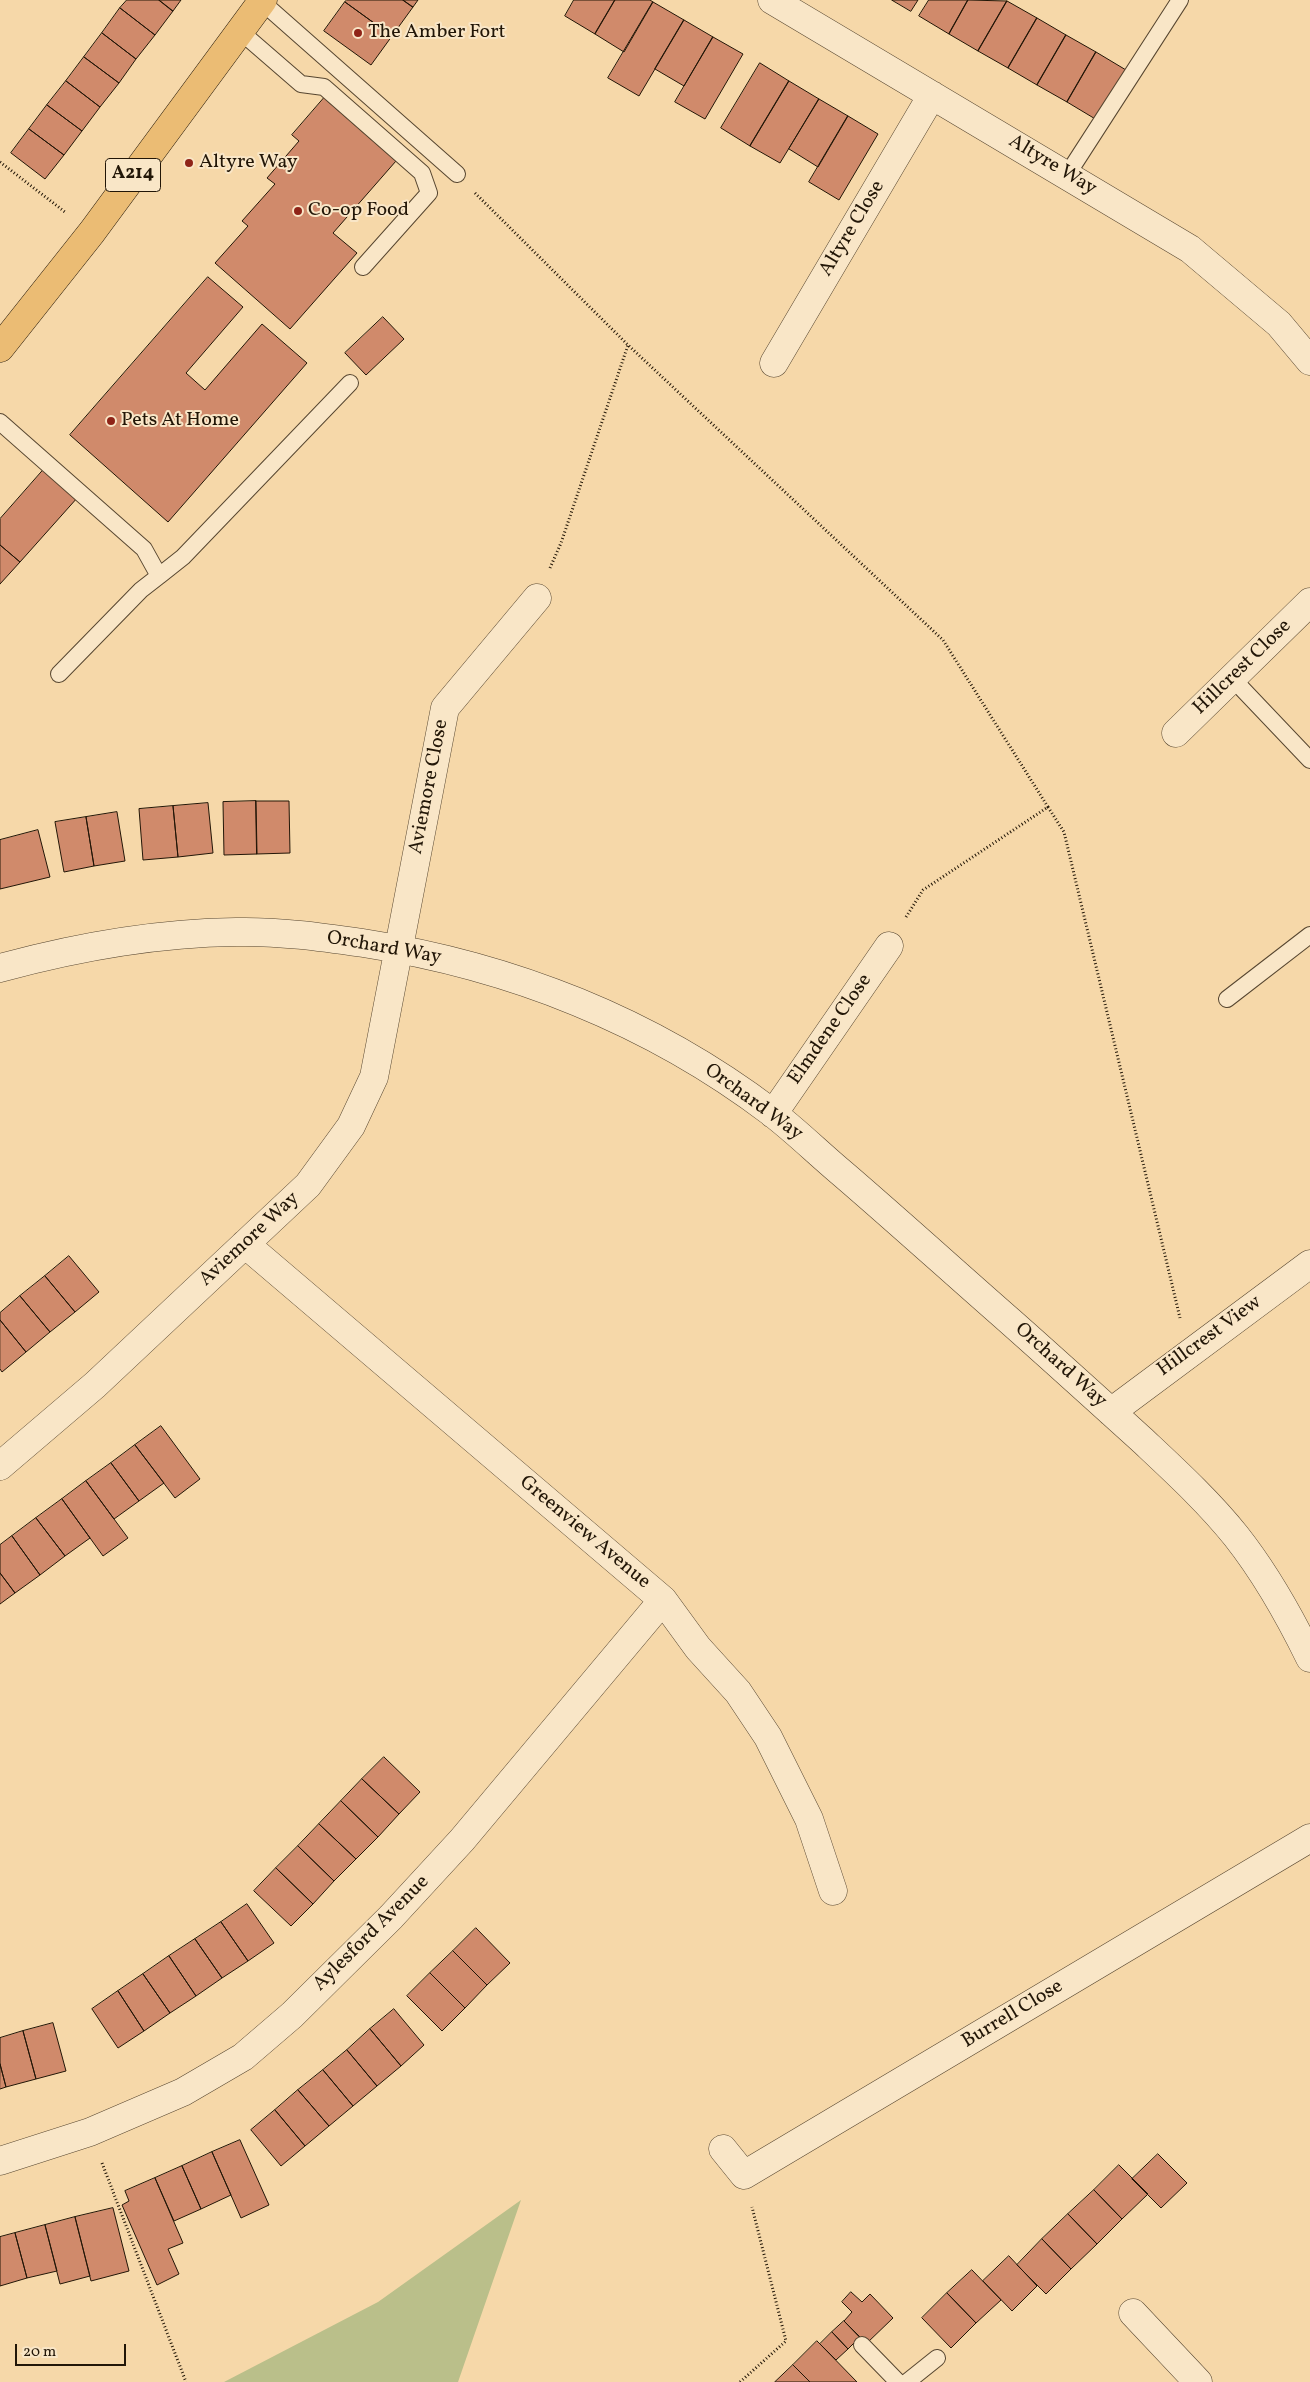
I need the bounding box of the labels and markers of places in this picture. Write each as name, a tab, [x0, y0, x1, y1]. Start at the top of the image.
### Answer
place label: The Amber Fort	[368, 21, 506, 45]
marker: The Amber Fort	[352, 27, 364, 39]
place label: Altyre Way	[199, 151, 298, 175]
marker: Altyre Way	[183, 157, 195, 169]
place label: Co-op Food	[308, 199, 409, 223]
marker: Co-op Food	[292, 205, 304, 217]
place label: Pets At Home	[121, 409, 239, 433]
marker: Pets At Home	[105, 415, 117, 427]

